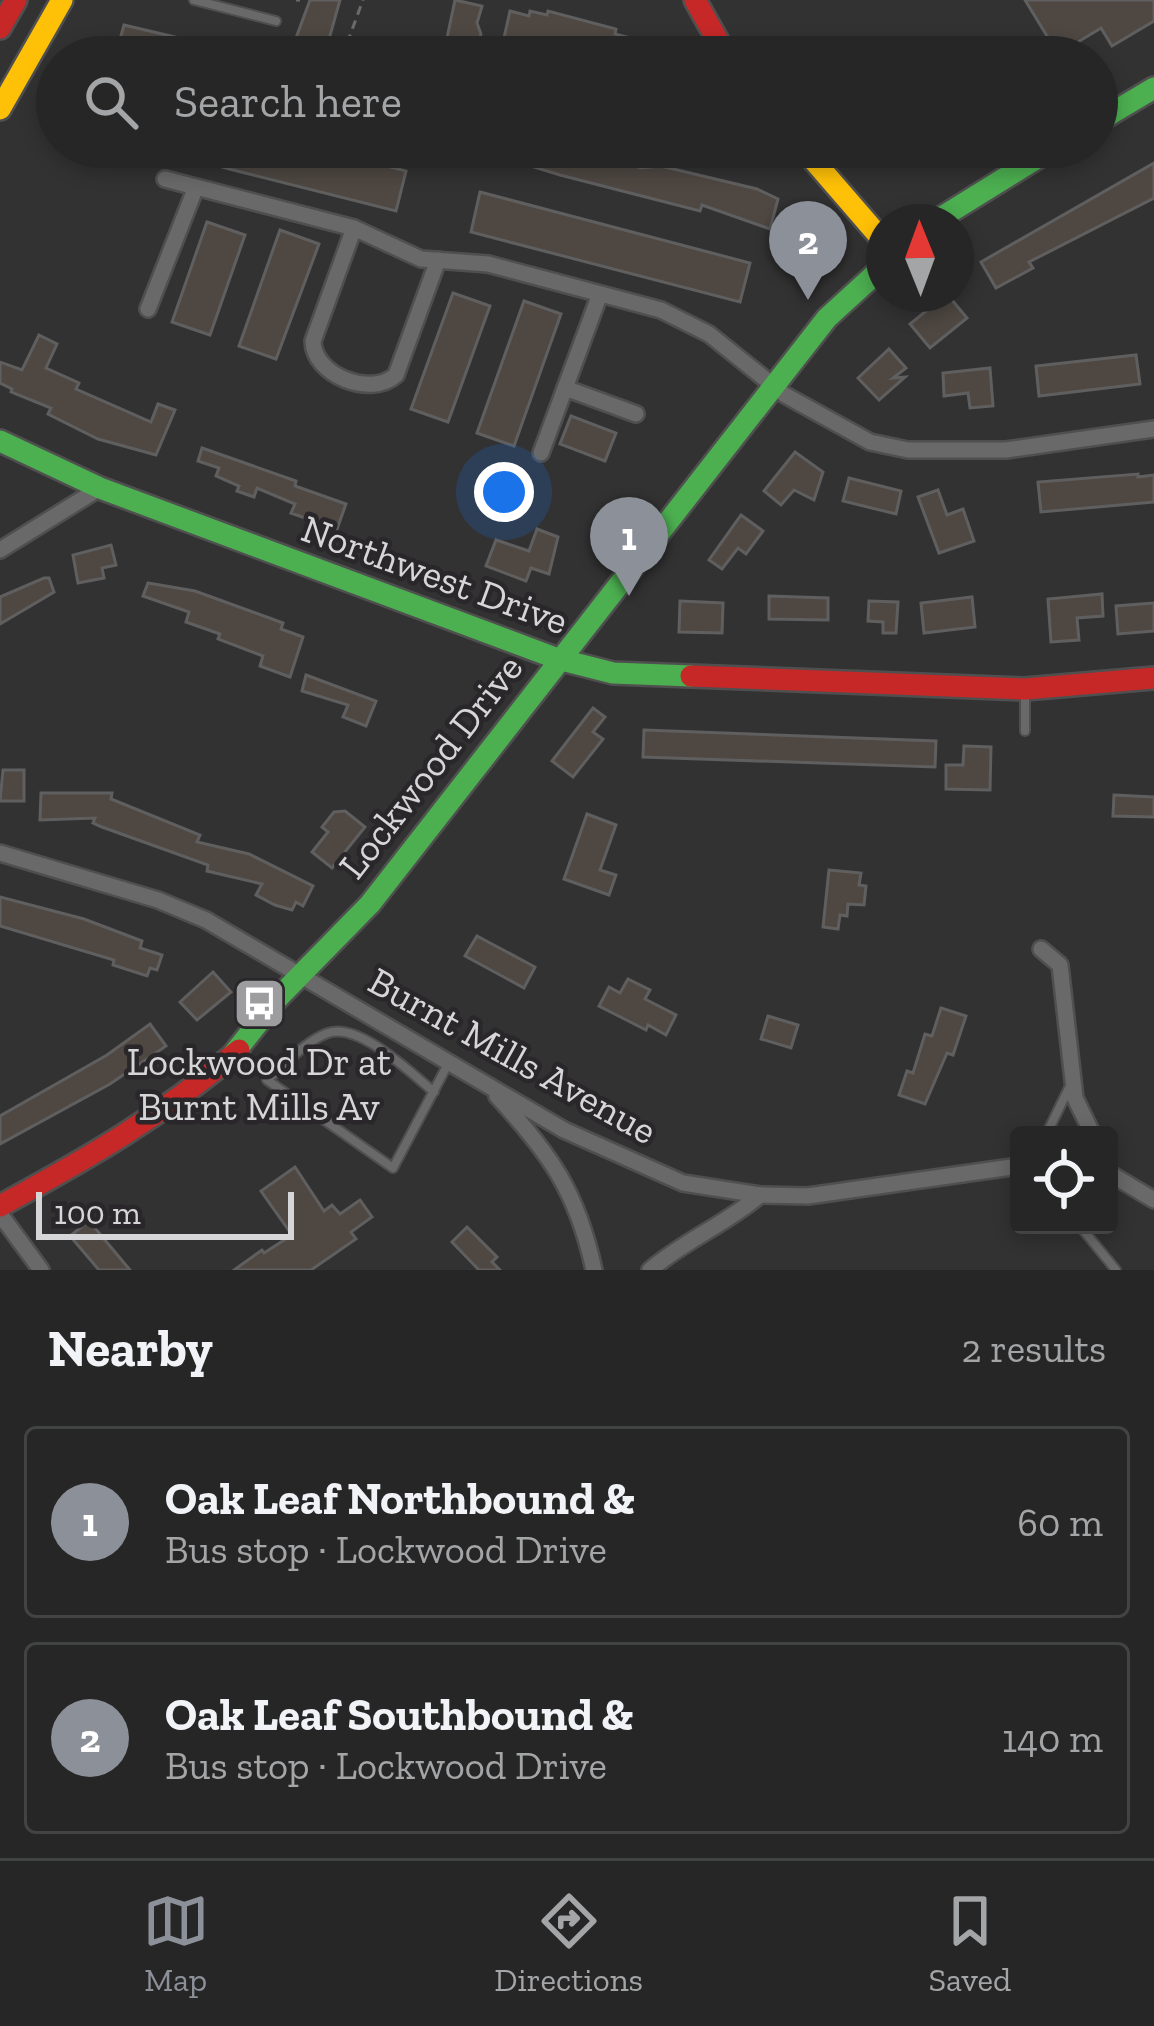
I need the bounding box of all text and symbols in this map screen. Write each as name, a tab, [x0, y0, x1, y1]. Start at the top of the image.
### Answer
search box	[36, 36, 1118, 168]
icon: search	[78, 69, 144, 135]
text: Search here	[174, 75, 402, 129]
pin: 2	[769, 201, 847, 300]
north arrow	[866, 204, 974, 312]
your location	[474, 462, 534, 522]
pin: 1	[590, 497, 668, 596]
street label: Northwest Drive	[295, 505, 574, 644]
street label: Lockwood Drive	[328, 645, 532, 888]
street label: Burnt Mills Avenue	[361, 957, 665, 1154]
bus stop icon: Lockwood Dr at Burnt Mills Av	[231, 976, 287, 1032]
place label: Lockwood Dr at Burnt Mills Av	[127, 1038, 392, 1130]
map controls	[1010, 1126, 1118, 1234]
button: locate	[1010, 1126, 1118, 1234]
scale bar	[36, 1186, 294, 1239]
text: 100 m	[54, 1193, 141, 1232]
text: Nearby	[48, 1318, 213, 1379]
text: 2 results	[961, 1325, 1106, 1372]
text: Oak Leaf Northbound &	[165, 1472, 635, 1526]
text: 1	[82, 1499, 98, 1546]
text: 60 m	[1017, 1499, 1103, 1546]
text: Bus stop · Lockwood Drive	[165, 1526, 607, 1573]
text: Oak Leaf Southbound &	[165, 1688, 633, 1742]
text: 2	[80, 1715, 100, 1762]
text: 140 m	[1002, 1715, 1103, 1762]
text: Bus stop · Lockwood Drive	[165, 1742, 607, 1789]
tab: Map	[143, 1888, 209, 1999]
tab: Directions	[494, 1888, 643, 1999]
tab: Saved	[929, 1888, 1011, 1999]

